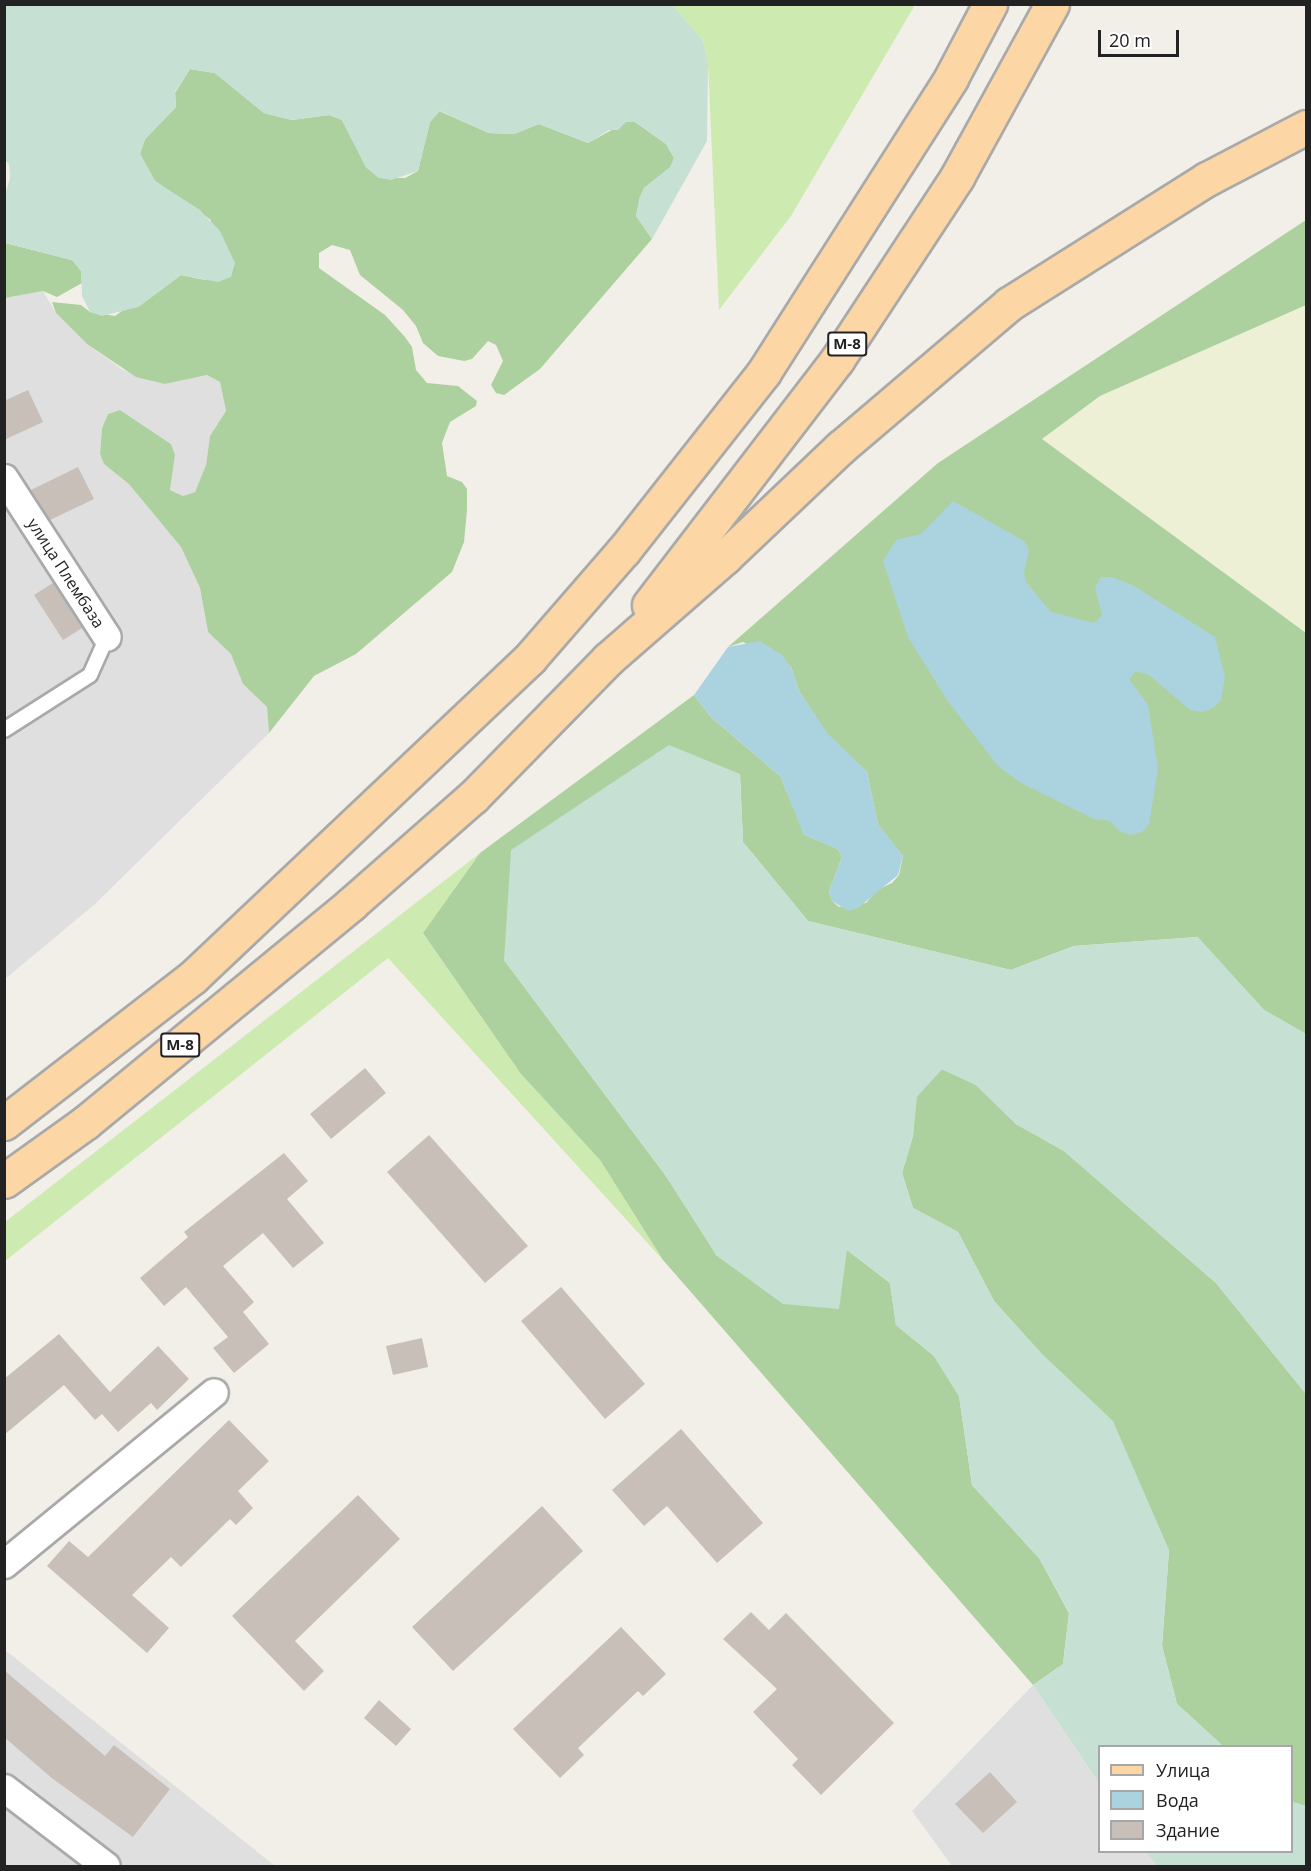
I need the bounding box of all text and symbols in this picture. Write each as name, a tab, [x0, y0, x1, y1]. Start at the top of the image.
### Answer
scale bar	[1101, 18, 1182, 56]
text: 20 m	[1109, 28, 1151, 52]
road number: М-8	[826, 332, 868, 356]
street label: улица Плембаза	[23, 515, 109, 631]
road number: М-8	[159, 1033, 201, 1057]
legend	[1098, 1745, 1293, 1853]
text: Улица	[1156, 1758, 1210, 1782]
text: Вода	[1156, 1788, 1199, 1812]
text: Здание	[1156, 1818, 1220, 1842]

